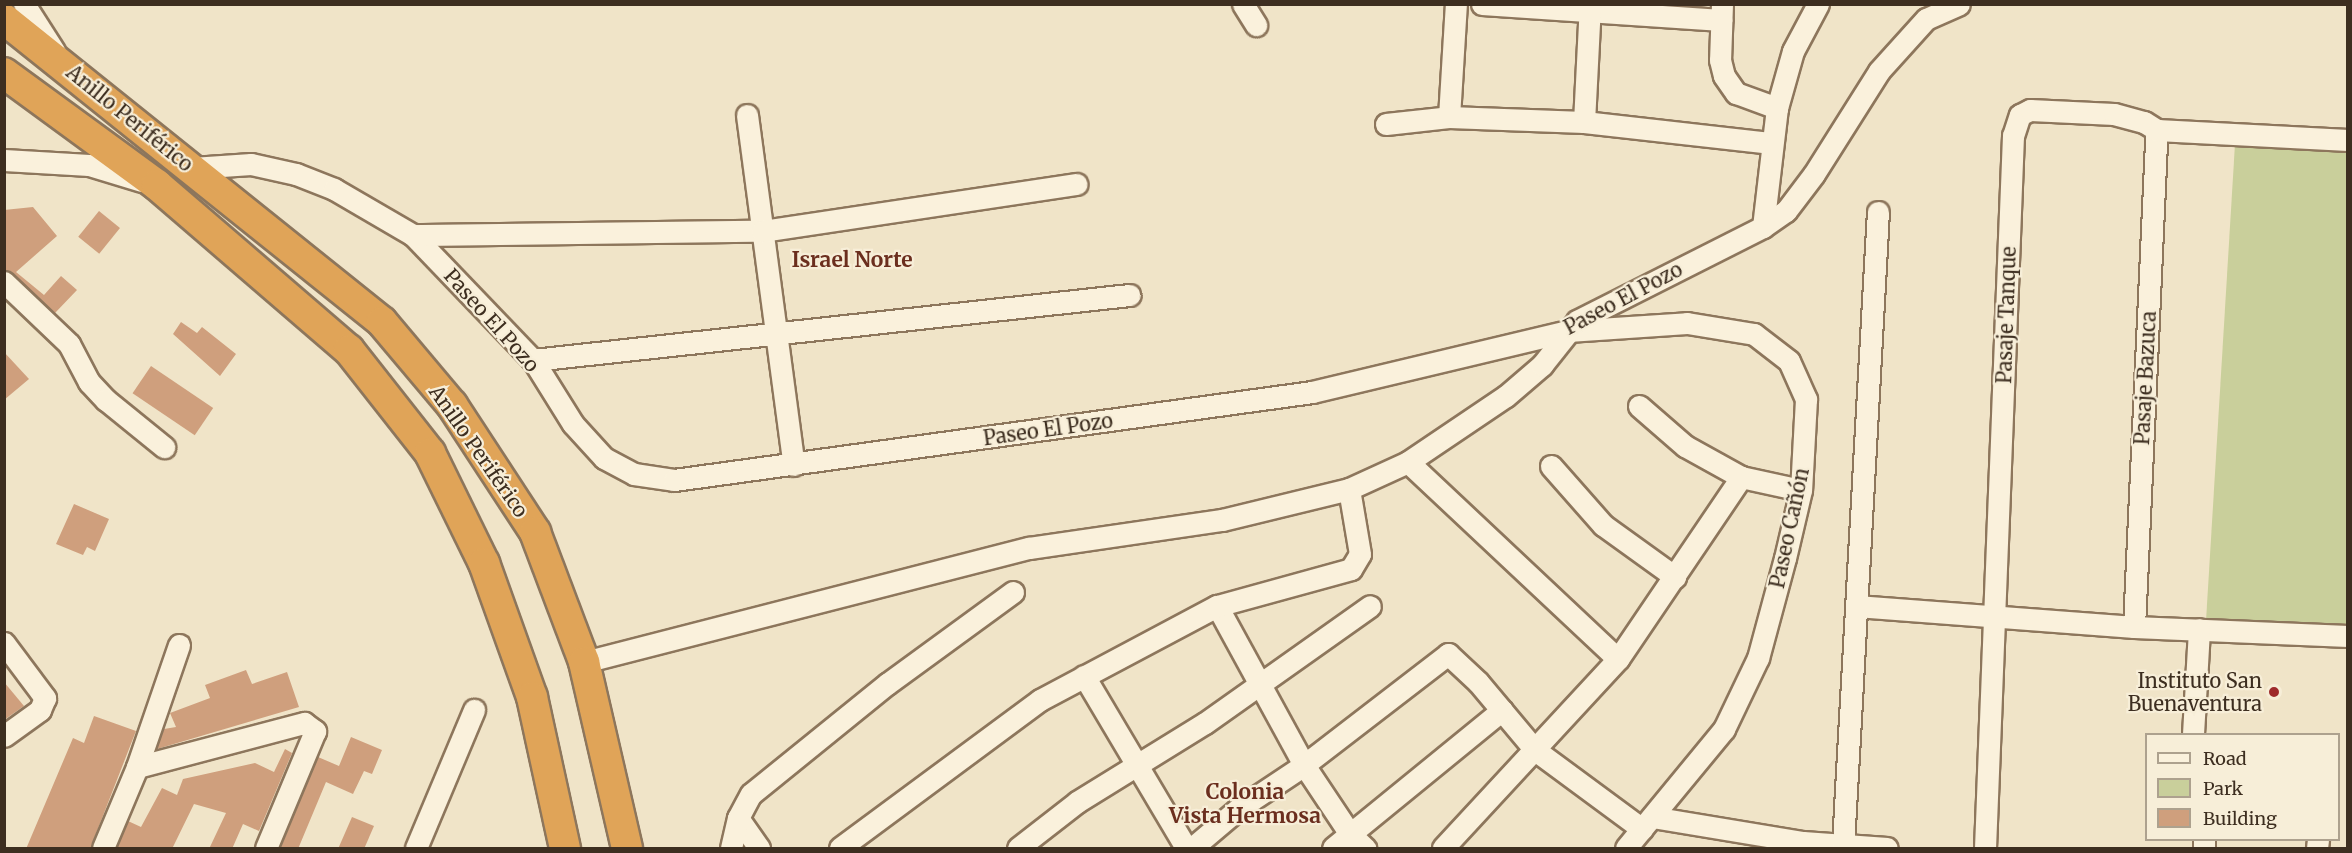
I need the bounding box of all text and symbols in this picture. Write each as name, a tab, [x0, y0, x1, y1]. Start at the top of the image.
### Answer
street label: Anillo Periférico	[62, 60, 198, 176]
street label: Pasaje Tanque	[1992, 246, 2020, 384]
district label: Israel Norte	[791, 247, 913, 273]
street label: Paseo El Pozo	[1560, 257, 1686, 339]
street label: Paseo El Pozo	[439, 263, 545, 377]
street label: Pasaje Bazuca	[2130, 310, 2160, 446]
street label: Anillo Periférico	[424, 380, 534, 522]
street label: Paseo El Pozo	[982, 408, 1114, 450]
street label: Paseo Cañón	[1765, 466, 1813, 590]
place label: Instituto San Buenaventura	[2128, 668, 2262, 715]
marker: Instituto San Buenaventura	[2267, 685, 2281, 699]
legend	[2145, 733, 2340, 841]
text: Road	[2203, 747, 2247, 770]
text: Park	[2203, 777, 2243, 800]
district label: Colonia Vista Hermosa	[1169, 779, 1321, 829]
text: Building	[2203, 807, 2277, 830]

